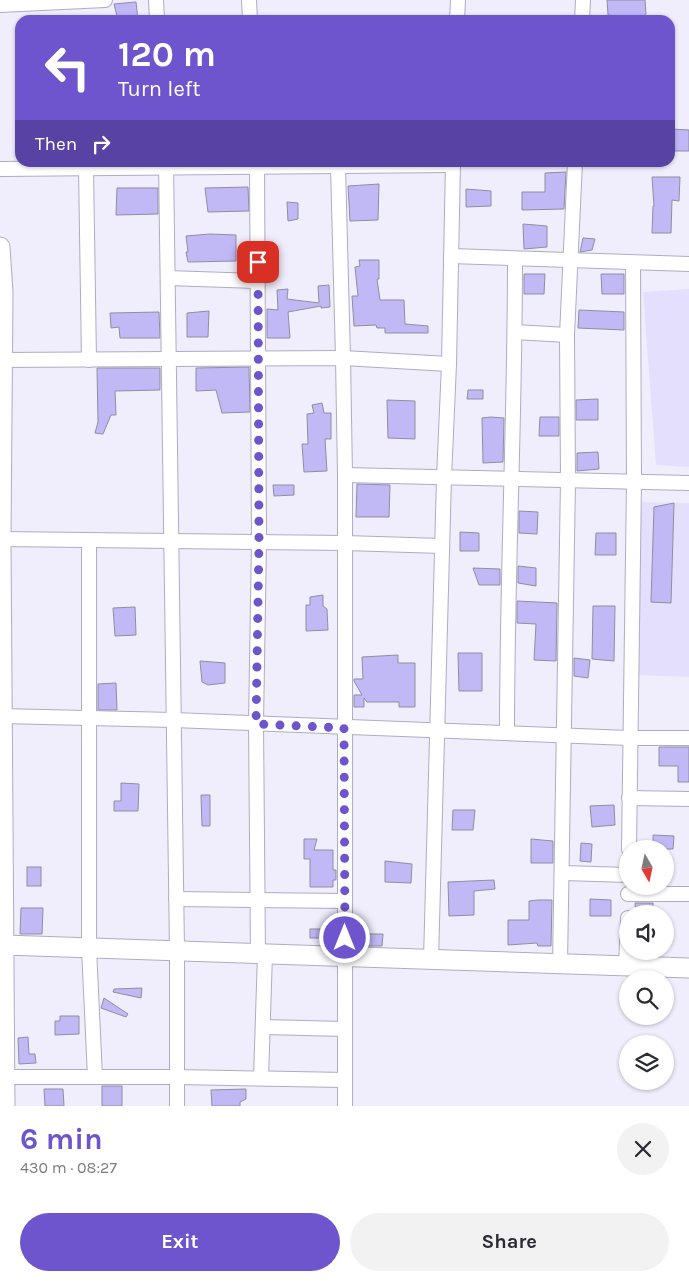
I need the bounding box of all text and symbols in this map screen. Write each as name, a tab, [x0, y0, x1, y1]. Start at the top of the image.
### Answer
text: 120 m	[118, 34, 216, 75]
icon: left	[35, 35, 100, 100]
text: Turn left	[118, 76, 201, 102]
icon: right	[87, 130, 115, 158]
text: Then	[35, 133, 77, 155]
pin	[237, 241, 279, 283]
icon: arrive	[244, 248, 272, 276]
north arrow	[619, 840, 674, 895]
map controls	[619, 840, 674, 1090]
button: sound	[619, 905, 674, 960]
position arrow	[318, 911, 370, 963]
button: search	[619, 970, 674, 1025]
button: layers	[619, 1035, 674, 1090]
text: 6 min	[20, 1121, 103, 1157]
button: close	[617, 1123, 669, 1175]
text: 430 m · 08:27	[20, 1158, 117, 1177]
button: Exit	[20, 1213, 340, 1271]
button: Share	[350, 1213, 669, 1271]

